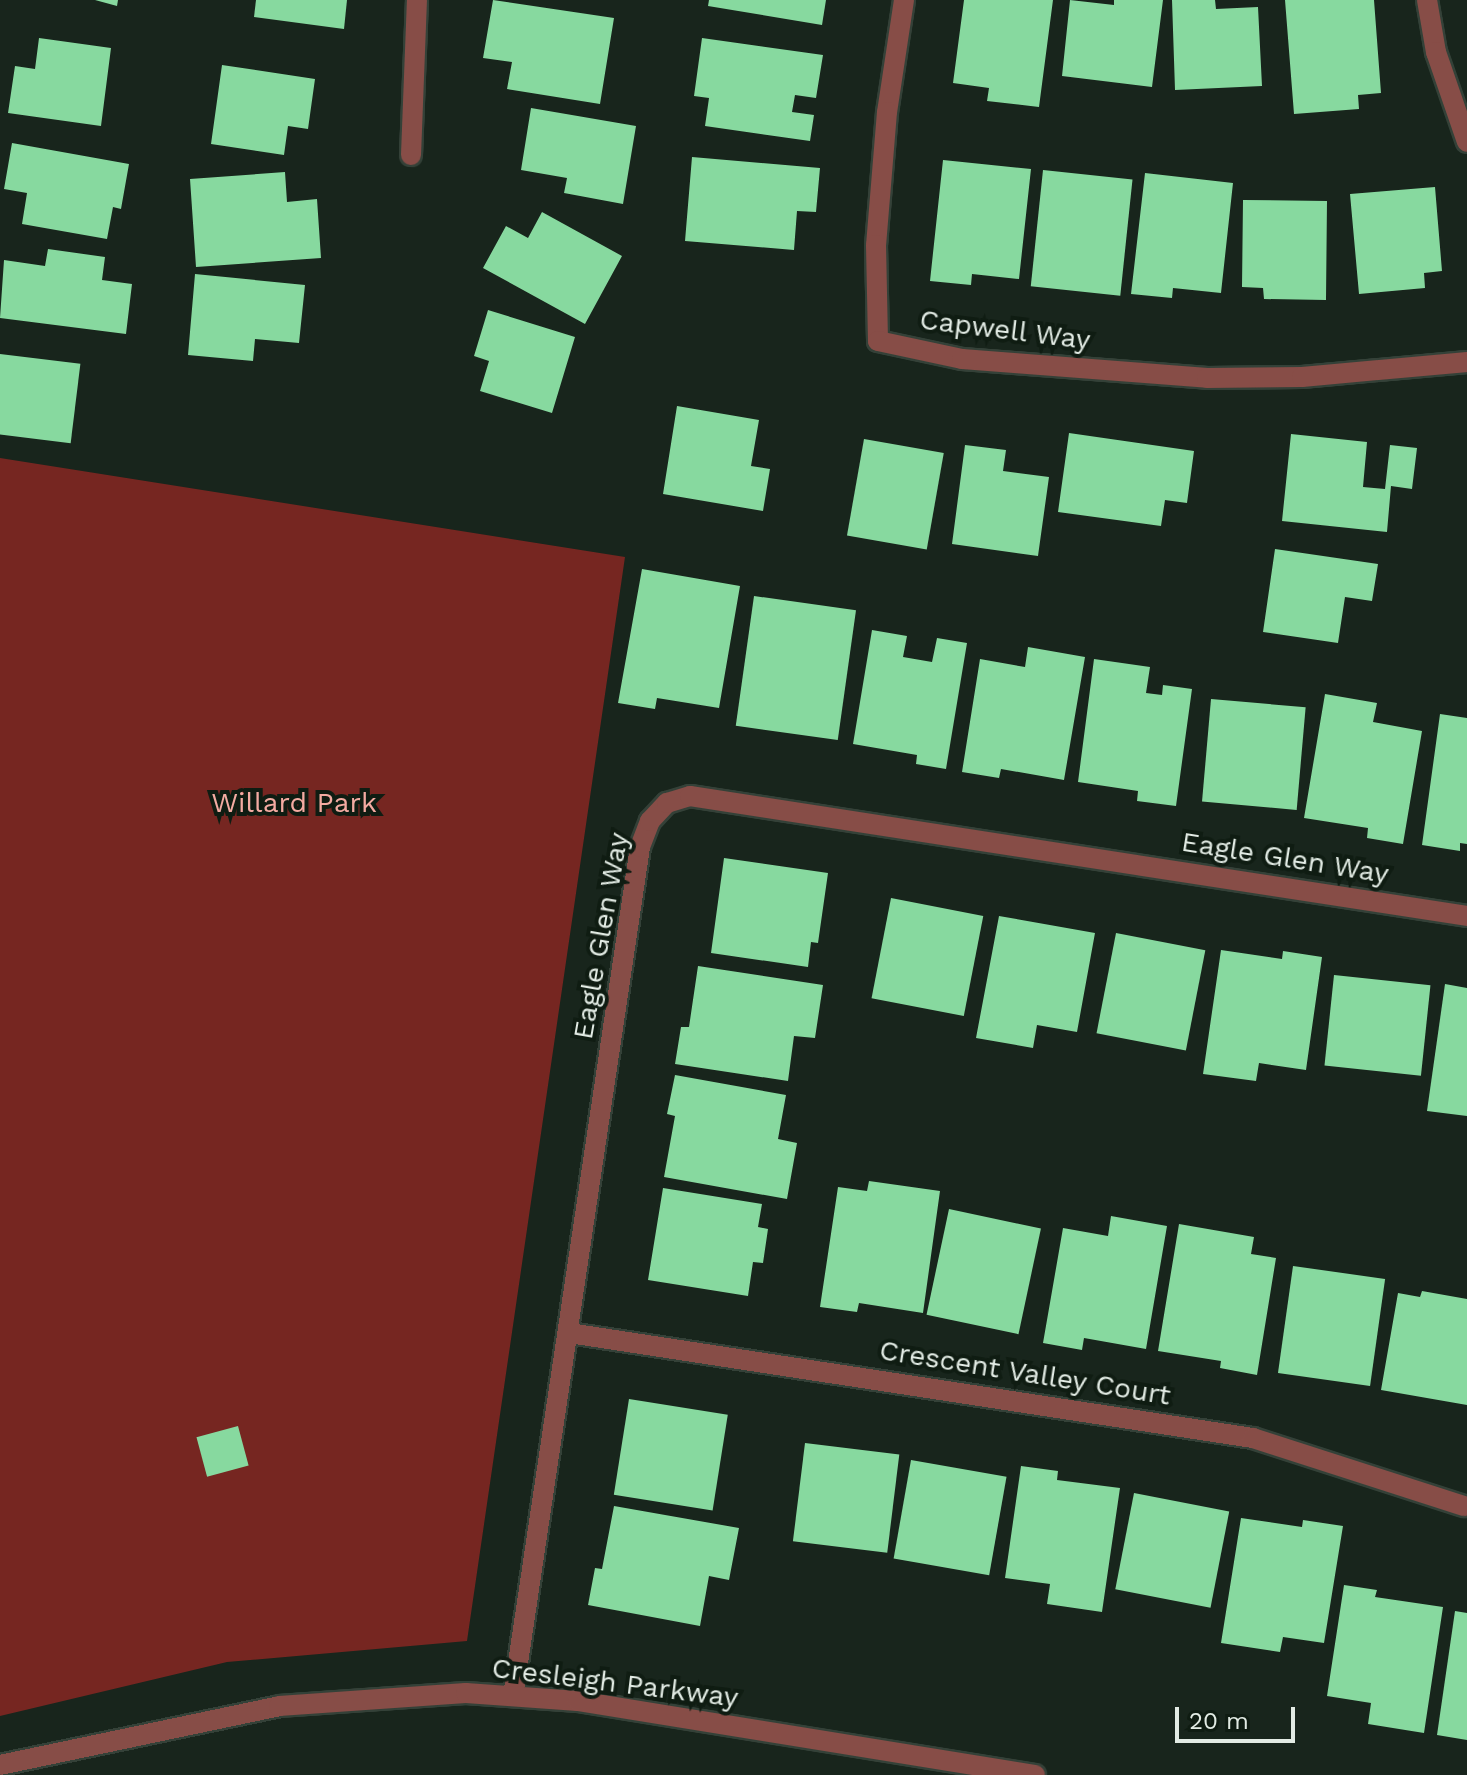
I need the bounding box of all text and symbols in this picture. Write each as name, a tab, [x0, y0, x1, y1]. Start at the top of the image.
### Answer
street label: Capwell Way	[917, 303, 1093, 357]
park label: Willard Park	[211, 786, 377, 820]
street label: Eagle Glen Way	[1179, 825, 1391, 891]
street label: Eagle Glen Way	[566, 830, 636, 1042]
street label: Crescent Valley Court	[876, 1333, 1174, 1413]
street label: Cresleigh Parkway	[490, 1651, 740, 1715]
scale bar	[1179, 1691, 1299, 1741]
text: 20 m	[1189, 1707, 1249, 1735]

